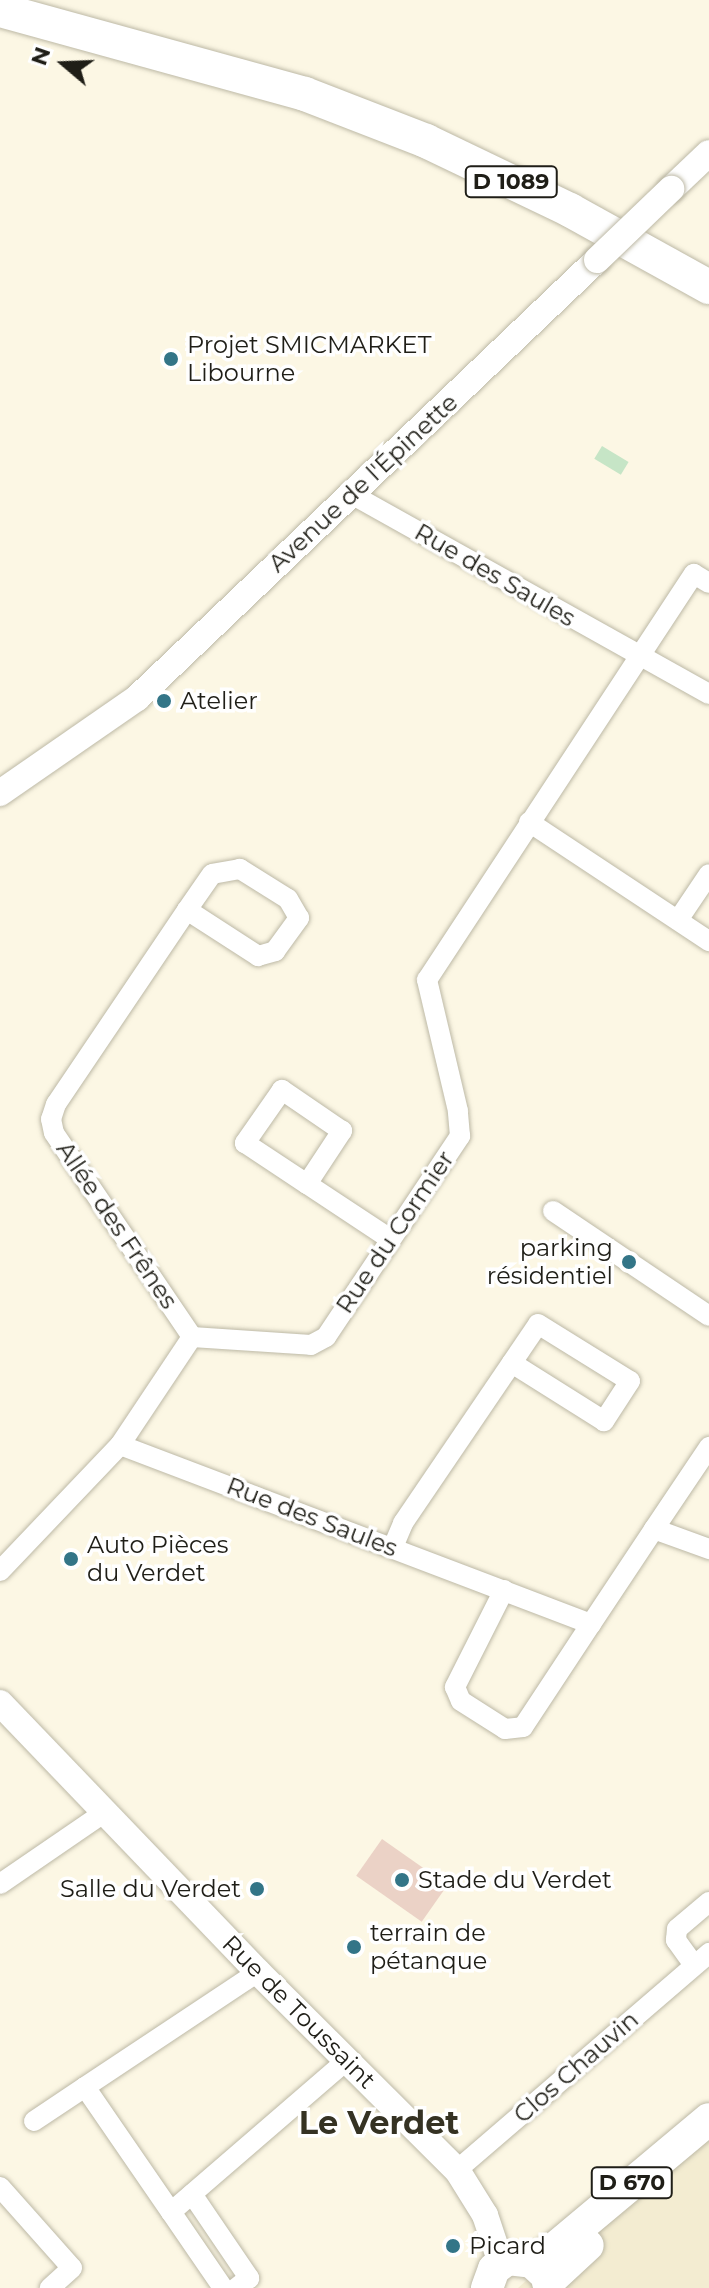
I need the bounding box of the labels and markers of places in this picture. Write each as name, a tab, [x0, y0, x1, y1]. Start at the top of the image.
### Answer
place label: Projet SMICMARKET Libourne	[187, 331, 431, 387]
marker: Projet SMICMARKET Libourne	[162, 350, 180, 368]
place label: Atelier	[180, 687, 258, 715]
marker: Atelier	[155, 692, 173, 710]
place label: parking résidentiel	[487, 1234, 613, 1290]
marker: parking résidentiel	[620, 1253, 638, 1271]
place label: Auto Pièces du Verdet	[87, 1531, 228, 1587]
marker: Auto Pièces du Verdet	[62, 1550, 80, 1568]
place label: Stade du Verdet	[418, 1866, 612, 1894]
marker: Stade du Verdet	[393, 1871, 411, 1889]
place label: Salle du Verdet	[60, 1875, 241, 1903]
marker: Salle du Verdet	[248, 1880, 266, 1898]
place label: terrain de pétanque	[370, 1919, 487, 1975]
marker: terrain de pétanque	[345, 1938, 363, 1956]
place label: Picard	[469, 2232, 546, 2260]
marker: Picard	[444, 2237, 462, 2255]

